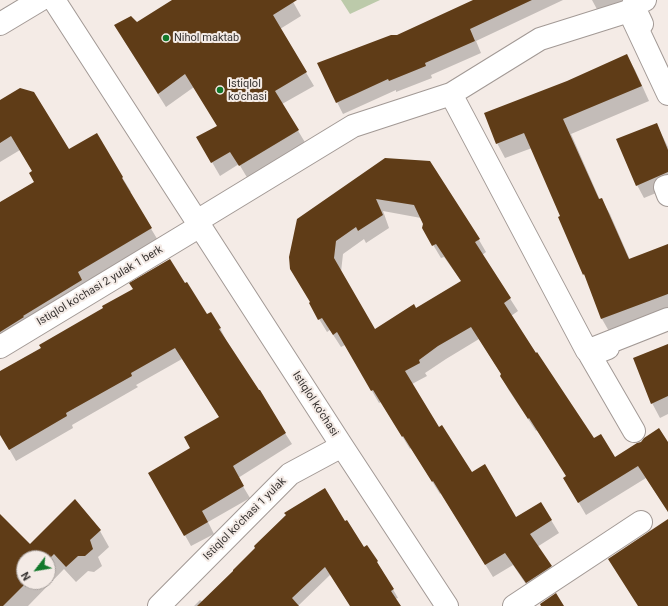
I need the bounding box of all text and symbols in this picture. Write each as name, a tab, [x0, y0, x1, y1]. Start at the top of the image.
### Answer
place label: Nihol maktab	[174, 31, 239, 45]
marker: Nihol maktab	[161, 33, 171, 43]
place label: Istiqlol ko'chasi	[228, 77, 267, 103]
marker: Istiqlol ko'chasi	[215, 85, 225, 95]
street label: Istiqlol ko'chasi 2 yulak 1 berk	[35, 243, 165, 329]
street label: Istiqlol ko'chasi	[289, 369, 341, 439]
street label: Istiqlol ko'chasi 1 yulak	[201, 475, 289, 563]
north arrow	[16, 550, 56, 590]
text: N	[19, 569, 34, 583]

